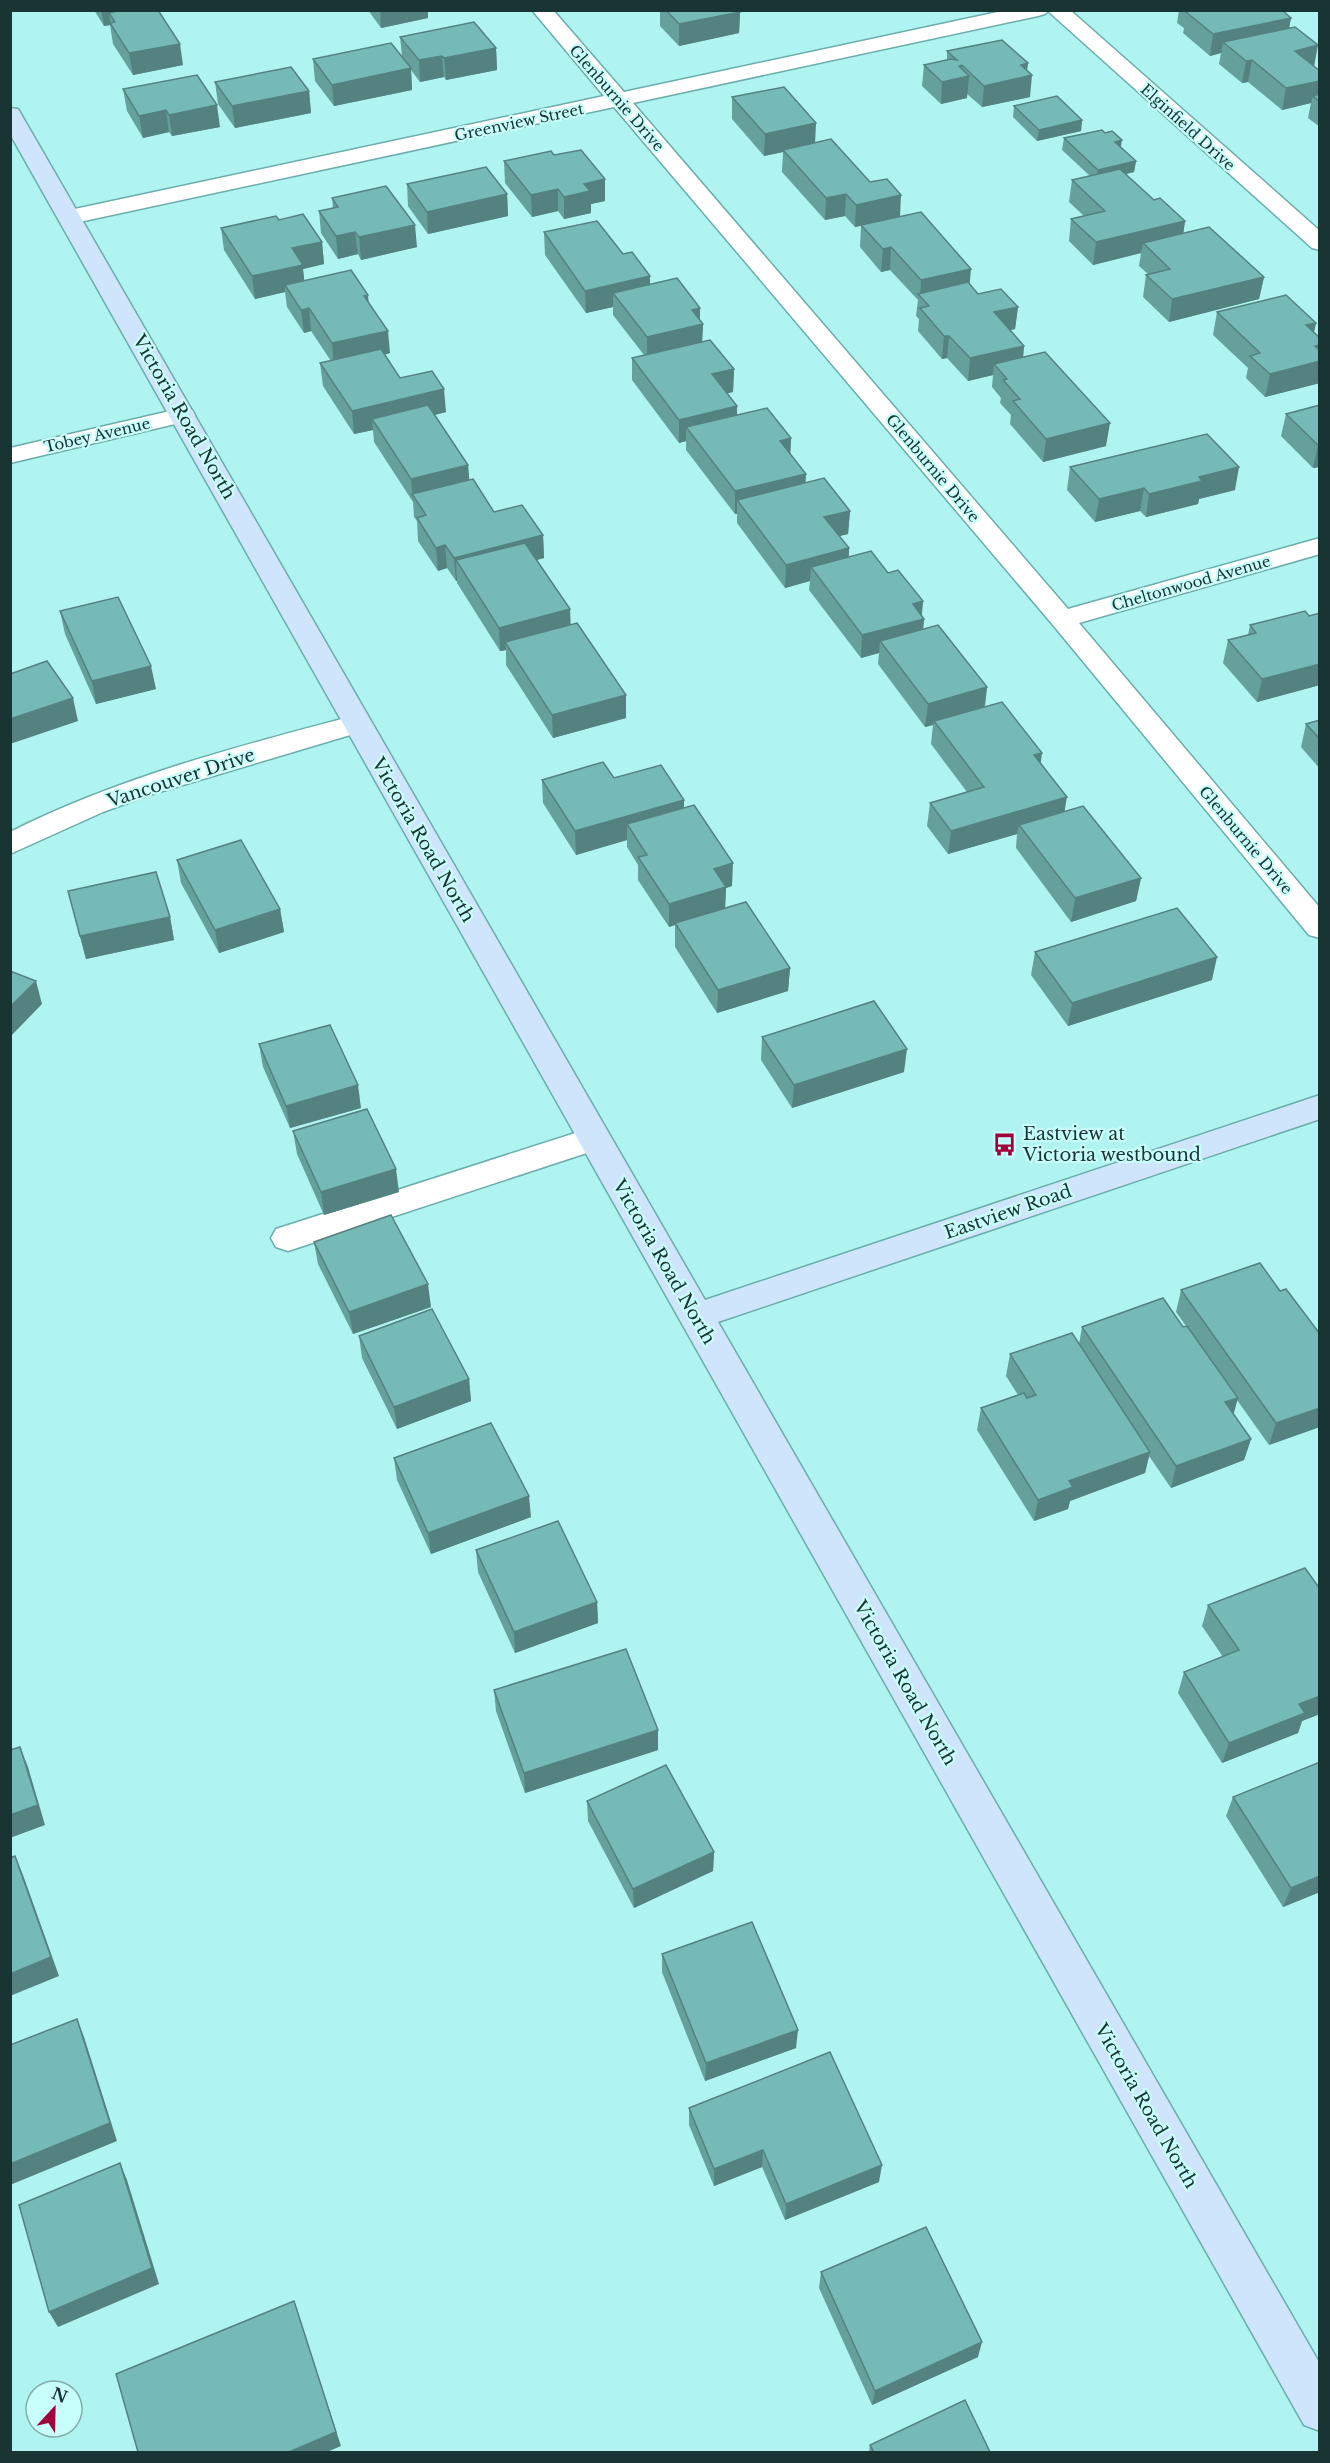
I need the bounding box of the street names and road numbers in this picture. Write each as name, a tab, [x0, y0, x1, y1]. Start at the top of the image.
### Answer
street label: Glenburnie Drive	[566, 41, 668, 155]
street label: Elginfield Drive	[1137, 80, 1239, 174]
street label: Greenview Street	[453, 99, 586, 145]
street label: Victoria Road North	[127, 330, 240, 503]
street label: Glenburnie Drive	[882, 410, 984, 526]
street label: Tobey Avenue	[42, 414, 152, 456]
street label: Cheltonwood Avenue	[1109, 551, 1273, 615]
street label: Vancouver Drive	[103, 744, 258, 813]
street label: Victoria Road North	[366, 753, 479, 926]
street label: Glenburnie Drive	[1195, 782, 1297, 898]
street label: Victoria Road North	[607, 1175, 720, 1348]
street label: Eastview Road	[941, 1180, 1075, 1244]
street label: Victoria Road North	[848, 1596, 961, 1769]
street label: Victoria Road North	[1089, 2019, 1202, 2192]

